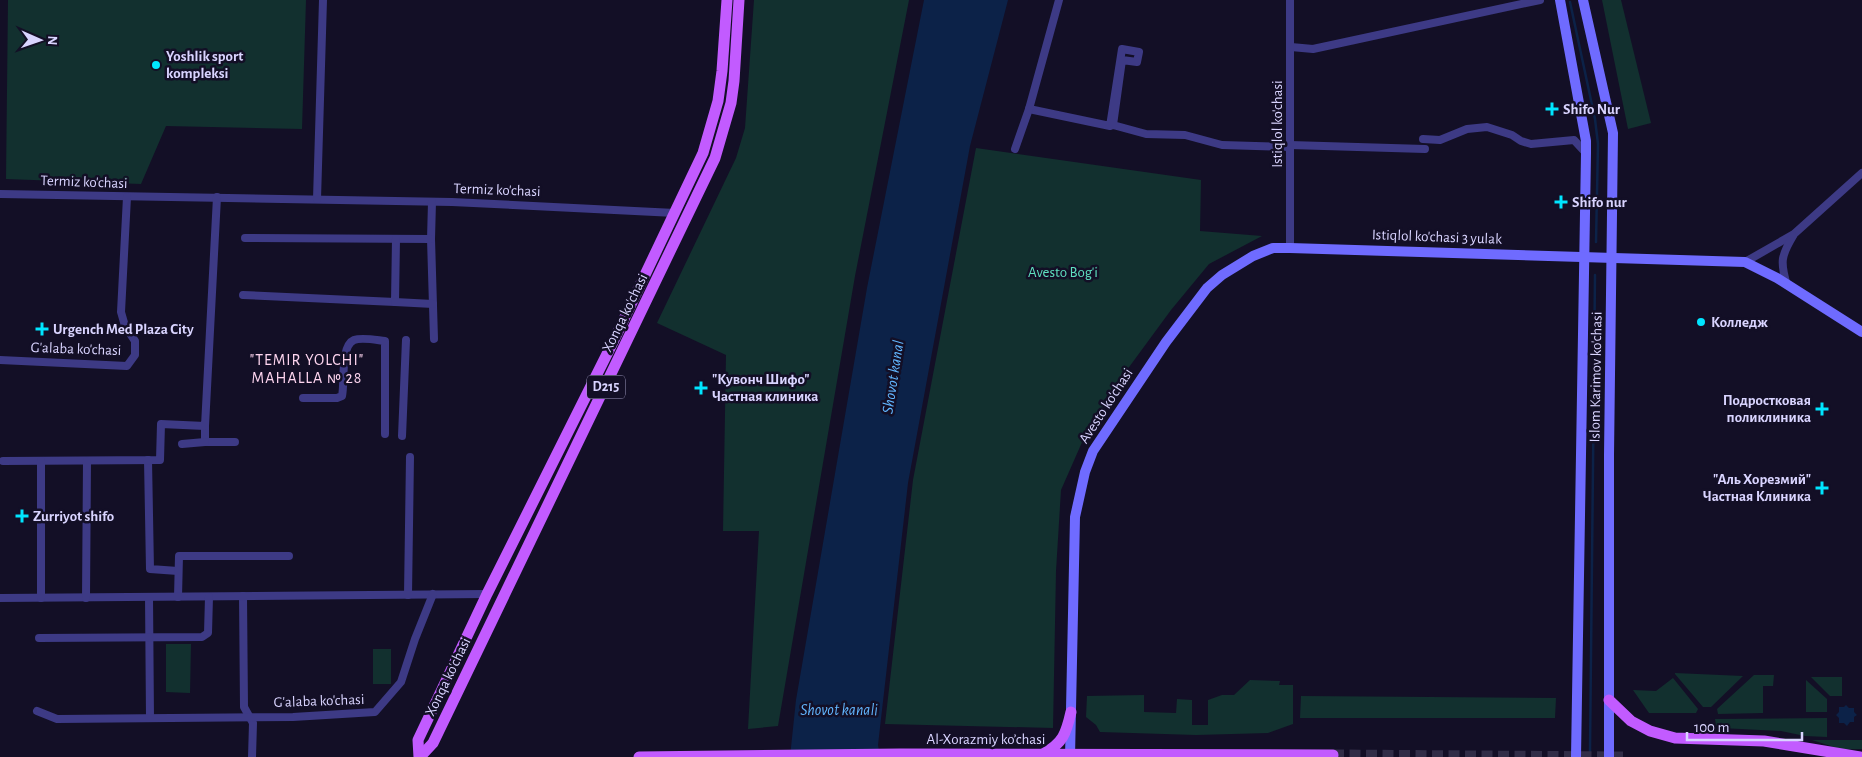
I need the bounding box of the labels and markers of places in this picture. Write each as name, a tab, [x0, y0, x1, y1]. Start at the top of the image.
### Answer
place label: Yoshlik sport kompleksi	[166, 49, 243, 81]
marker: Yoshlik sport kompleksi	[150, 59, 162, 71]
marker: Shifo Nur	[1545, 102, 1559, 116]
place label: Shifo Nur	[1563, 102, 1621, 117]
marker: Shifo nur	[1554, 195, 1568, 209]
place label: Shifo nur	[1572, 195, 1627, 210]
place label: Колледж	[1711, 315, 1768, 330]
marker: Колледж	[1695, 316, 1707, 328]
marker: Urgench Med Plaza City	[35, 322, 49, 336]
place label: Urgench Med Plaza City	[53, 322, 194, 337]
place label: "Кувонч Шифо" Частная клиника	[712, 372, 818, 404]
marker: "Кувонч Шифо" Частная клиника	[694, 381, 708, 395]
place label: Подростковая поликлиника	[1723, 393, 1811, 425]
marker: Подростковая поликлиника	[1815, 402, 1829, 416]
place label: "Аль Хорезмий" Частная Клиника	[1703, 472, 1811, 504]
marker: "Аль Хорезмий" Частная Клиника	[1815, 481, 1829, 495]
marker: Zurriyot shifo	[15, 509, 29, 523]
place label: Zurriyot shifo	[33, 509, 114, 524]

